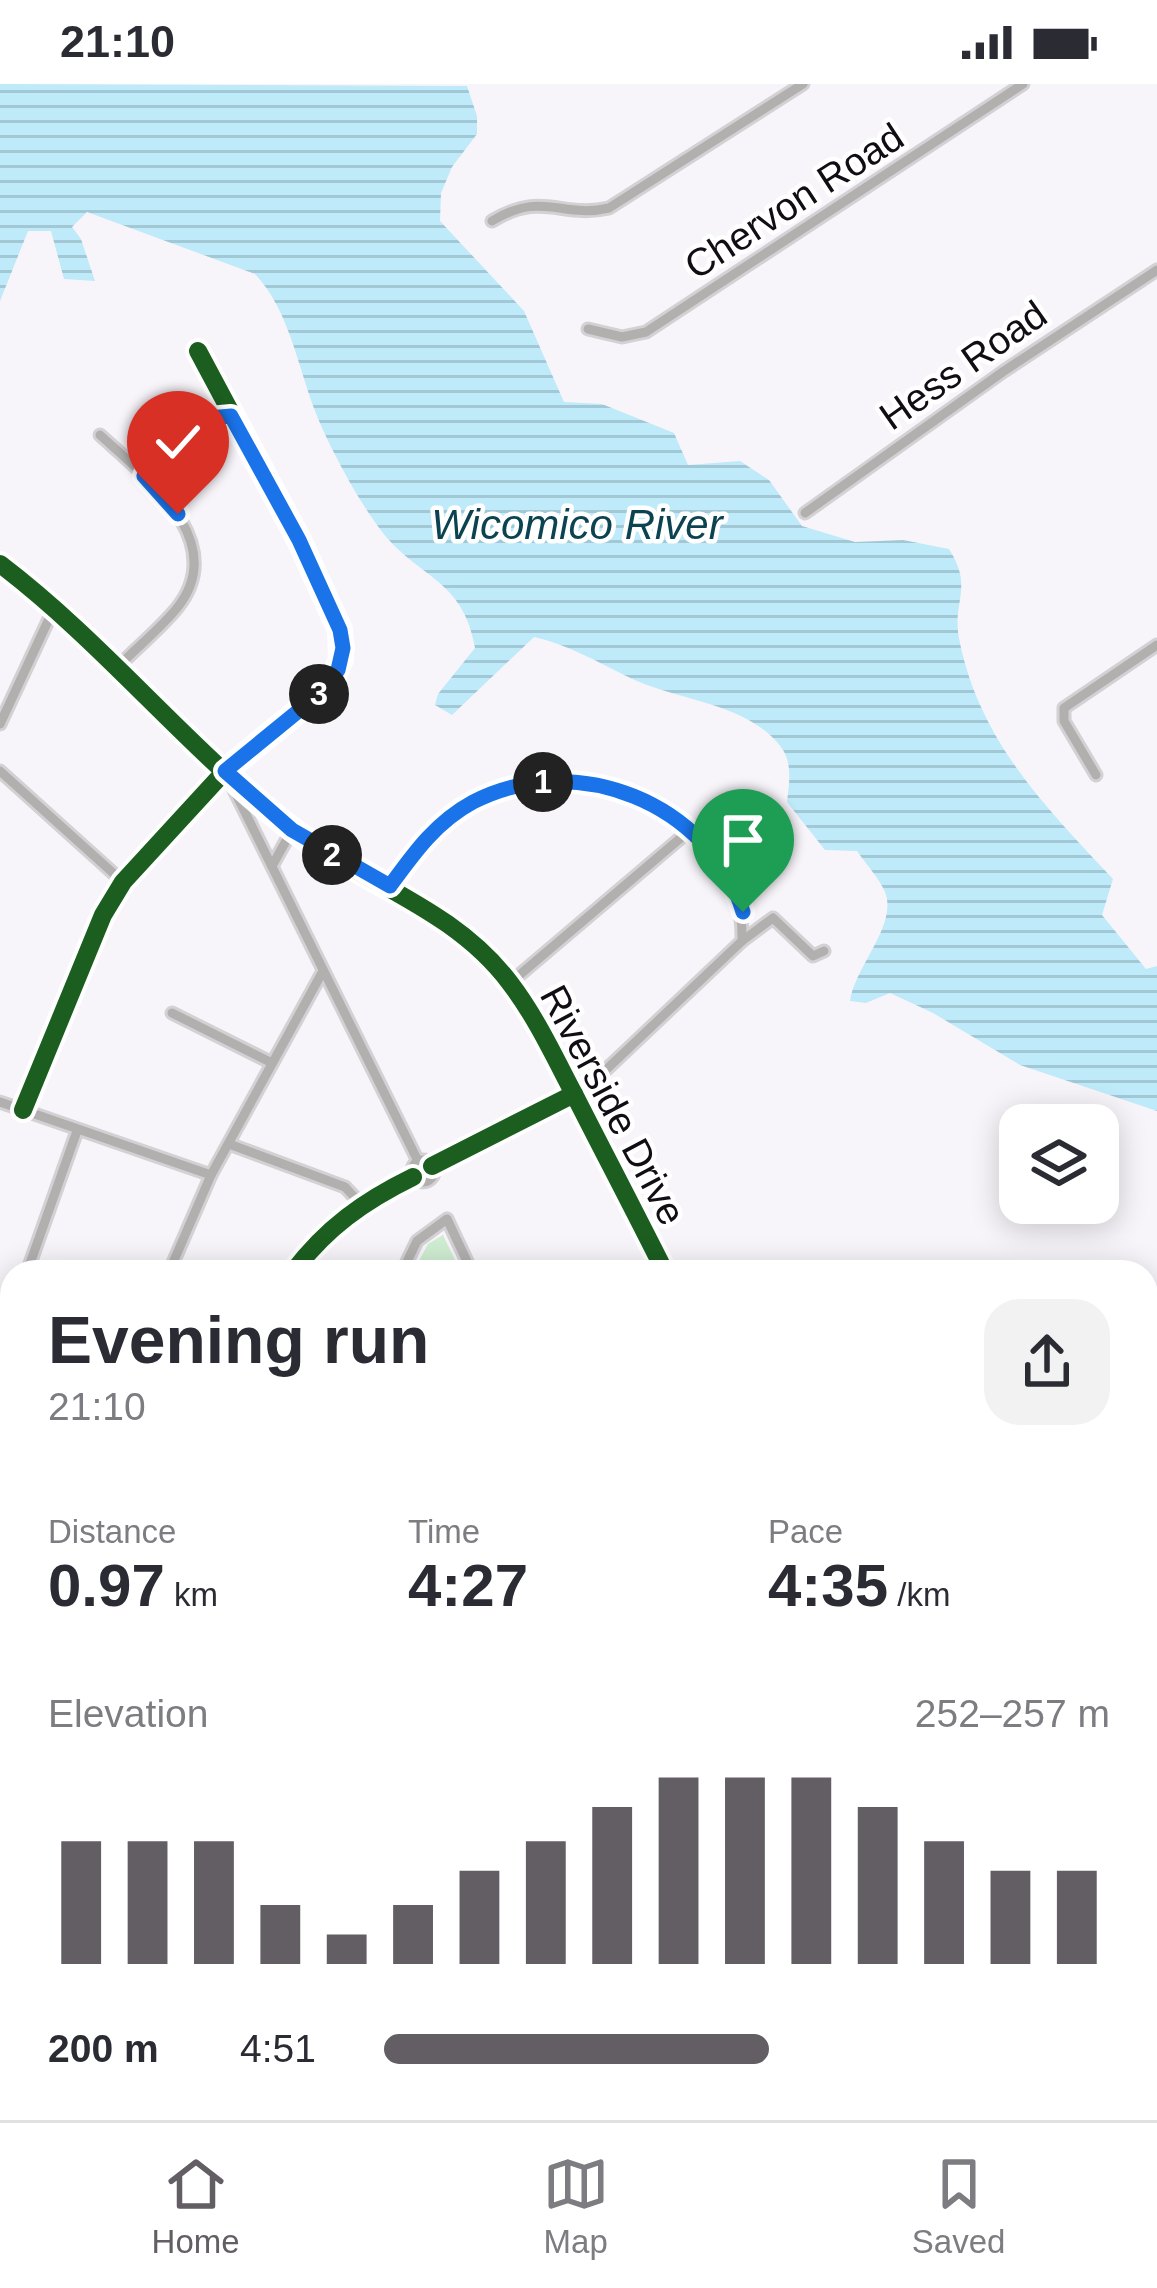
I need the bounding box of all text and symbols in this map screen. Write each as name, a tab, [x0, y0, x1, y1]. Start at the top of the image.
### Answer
text: 21:10	[60, 16, 175, 67]
street label: Chervon Road	[677, 114, 911, 288]
street label: Hess Road	[872, 292, 1054, 438]
pin	[127, 391, 229, 514]
icon: check	[145, 409, 211, 475]
water label: Wicomico River	[431, 501, 725, 548]
pin: 3	[289, 664, 349, 724]
text: 3	[310, 675, 328, 712]
pin: 1	[513, 752, 573, 812]
text: 1	[534, 763, 552, 800]
pin	[692, 789, 794, 912]
icon: arrive	[710, 807, 776, 873]
pin: 2	[302, 825, 362, 885]
text: 2	[323, 836, 341, 873]
street label: Riverside Drive	[532, 978, 694, 1232]
map controls	[999, 1104, 1119, 1224]
button: layers	[999, 1104, 1119, 1224]
button: share	[984, 1299, 1110, 1425]
text: Evening run	[48, 1303, 429, 1377]
text: 21:10	[48, 1385, 146, 1428]
text: Distance	[48, 1513, 176, 1550]
text: Time	[408, 1513, 480, 1550]
text: Pace	[768, 1513, 843, 1550]
text: 0.97	[48, 1552, 165, 1619]
text: 4:27	[408, 1552, 528, 1619]
text: 4:35	[768, 1552, 888, 1619]
text: km	[165, 1576, 218, 1613]
text: /km	[888, 1576, 950, 1613]
text: Elevation	[48, 1692, 208, 1735]
text: 252–257 m	[915, 1692, 1110, 1735]
text: 200 m	[48, 2027, 159, 2070]
text: 4:51	[240, 2027, 316, 2070]
tab: Home	[152, 2151, 240, 2261]
tab: Map	[543, 2151, 609, 2261]
tab: Saved	[912, 2151, 1005, 2261]

